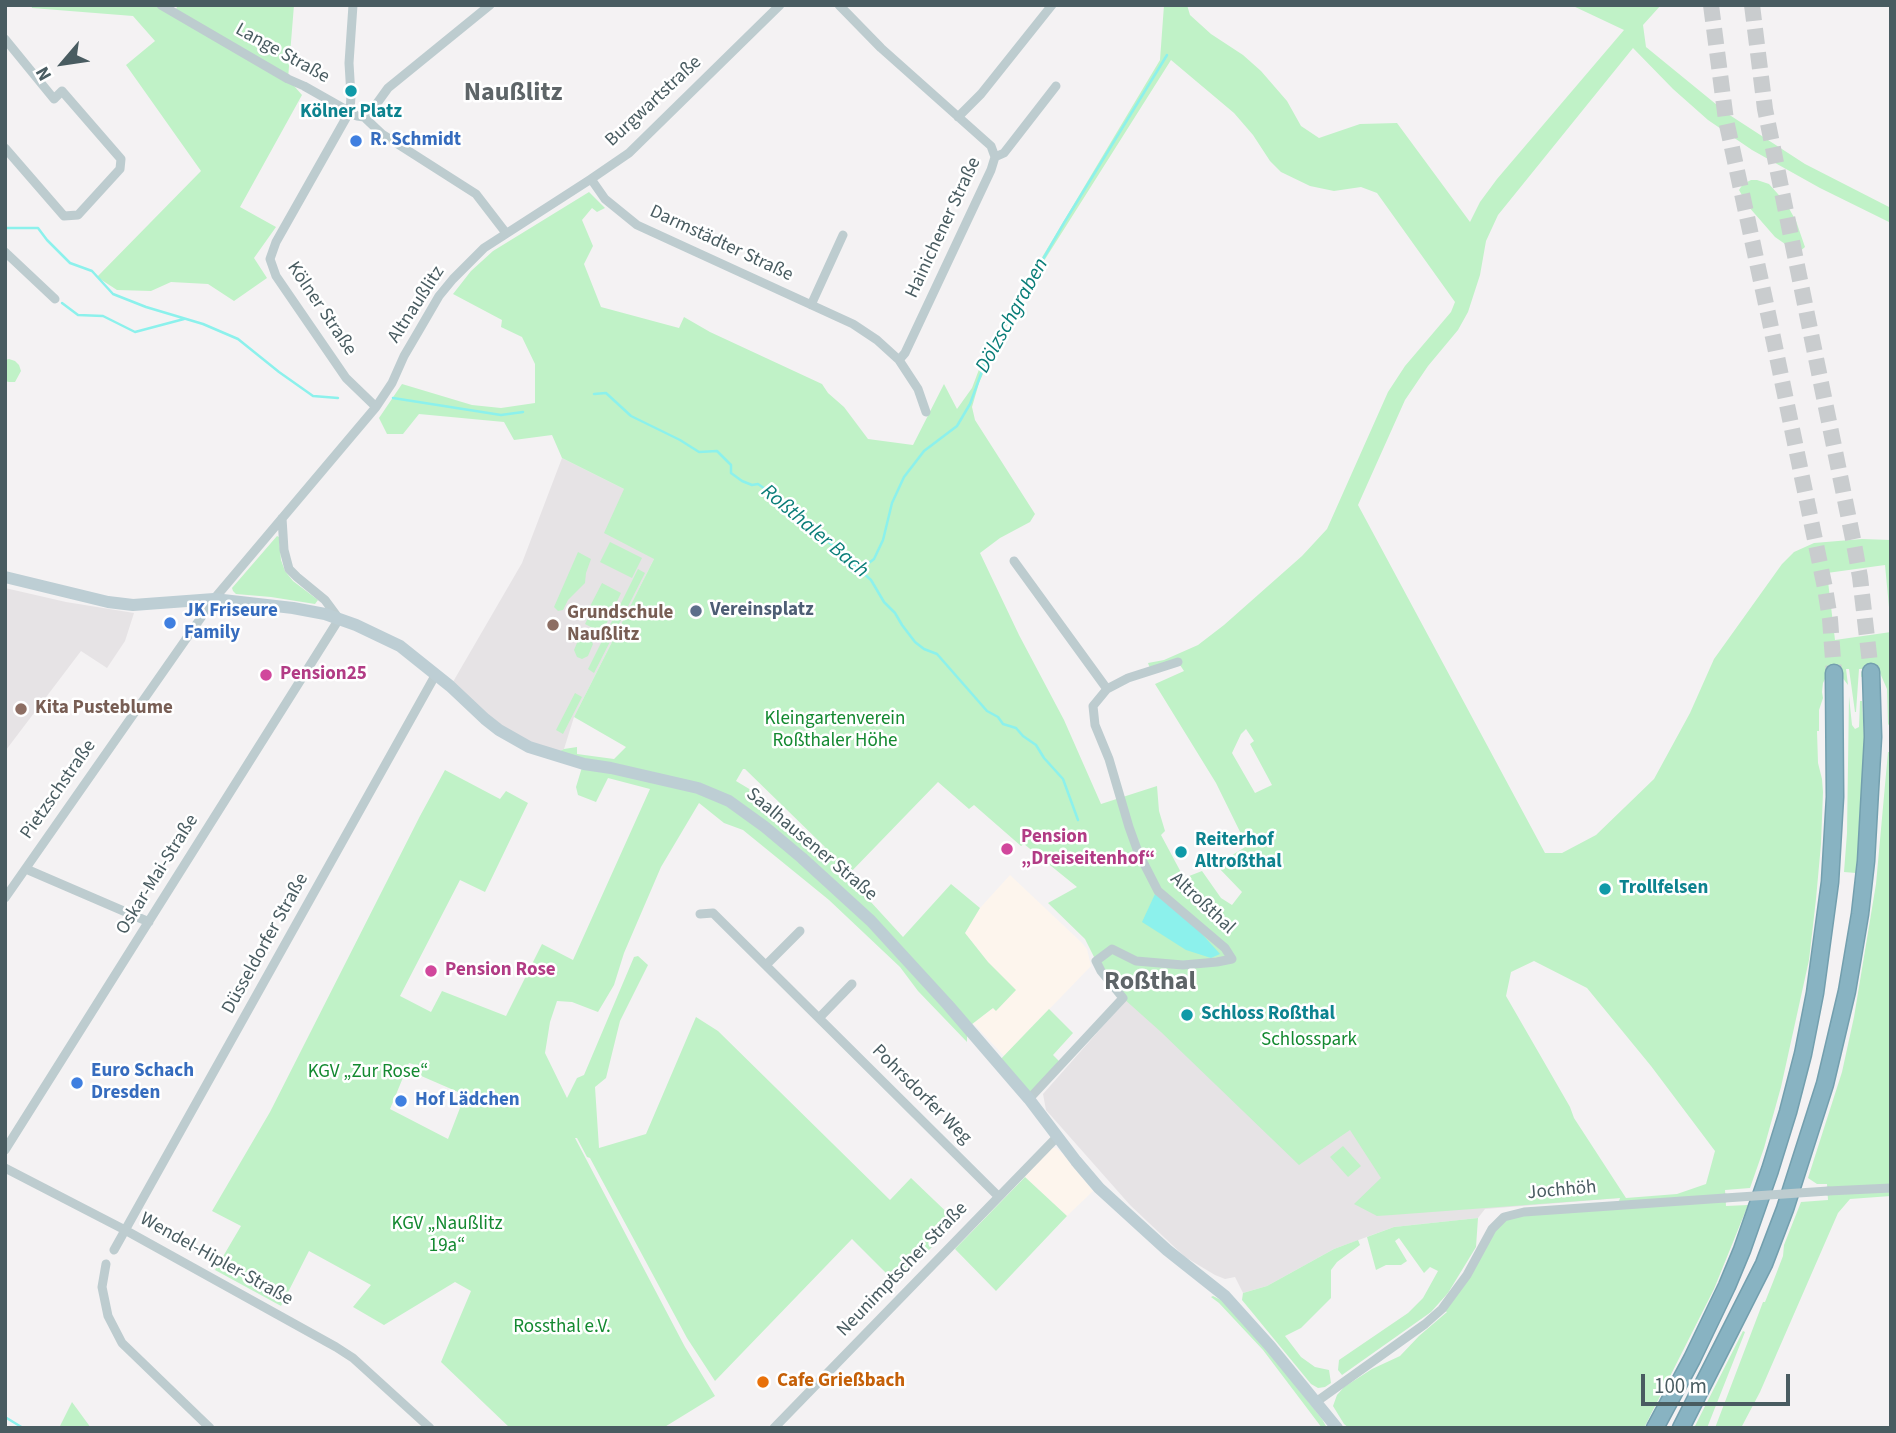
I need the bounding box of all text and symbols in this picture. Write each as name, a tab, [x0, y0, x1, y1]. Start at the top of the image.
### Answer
street label: Lange Straße	[231, 19, 333, 89]
north arrow	[28, 28, 98, 98]
street label: Burgwartstraße	[601, 52, 707, 152]
text: N	[29, 61, 59, 86]
district label: Naußlitz	[464, 78, 562, 110]
marker: Kölner Platz	[343, 83, 359, 99]
place label: Kölner Platz	[300, 102, 402, 124]
place label: R. Schmidt	[370, 130, 461, 152]
marker: R. Schmidt	[348, 133, 364, 149]
street label: Hainichener Straße	[901, 154, 987, 302]
street label: Darmstädter Straße	[646, 201, 796, 287]
water label: Dölzschgraben	[971, 254, 1055, 378]
street label: Kölner Straße	[281, 258, 361, 360]
street label: Altnaußlitz	[384, 262, 450, 348]
water label: Roßthaler Bach	[755, 480, 873, 584]
place label: Vereinsplatz	[710, 600, 814, 622]
place label: JK Friseure Family	[184, 601, 278, 645]
place label: Grundschule Naußlitz	[567, 603, 673, 647]
marker: Vereinsplatz	[688, 603, 704, 619]
marker: JK Friseure Family	[162, 615, 178, 631]
marker: Grundschule Naußlitz	[545, 617, 561, 633]
place label: Pension25	[280, 664, 367, 686]
marker: Pension25	[258, 667, 274, 683]
place label: Kita Pusteblume	[35, 698, 173, 720]
marker: Kita Pusteblume	[13, 701, 29, 717]
park label: Kleingartenverein Roßthaler Höhe	[765, 709, 905, 753]
street label: Pietzschstraße	[16, 736, 102, 844]
street label: Saalhausener Straße	[741, 783, 881, 907]
street label: Oskar-Mai-Straße	[112, 811, 204, 939]
place label: Pension „Dreiseitenhof“	[1021, 827, 1155, 871]
place label: Reiterhof Altroßthal	[1195, 830, 1282, 874]
marker: Pension „Dreiseitenhof“	[999, 841, 1015, 857]
marker: Reiterhof Altroßthal	[1173, 844, 1189, 860]
street label: Altroßthal	[1165, 868, 1239, 940]
street label: Düsseldorfer Straße	[218, 870, 314, 1018]
place label: Trollfelsen	[1619, 878, 1708, 900]
marker: Trollfelsen	[1597, 881, 1613, 897]
place label: Pension Rose	[445, 960, 556, 982]
marker: Pension Rose	[423, 963, 439, 979]
district label: Roßthal	[1104, 967, 1196, 999]
place label: Schloss Roßthal	[1201, 1004, 1335, 1026]
marker: Schloss Roßthal	[1179, 1007, 1195, 1023]
park label: Schlosspark	[1261, 1030, 1357, 1052]
street label: Pohrsdorfer Weg	[866, 1040, 976, 1150]
place label: Euro Schach Dresden	[91, 1061, 194, 1105]
park label: KGV „Zur Rose“	[308, 1062, 428, 1084]
marker: Euro Schach Dresden	[69, 1075, 85, 1091]
place label: Hof Lädchen	[415, 1090, 520, 1112]
marker: Hof Lädchen	[393, 1093, 409, 1109]
street label: Jochhöh	[1526, 1177, 1598, 1205]
street label: Neunimptscher Straße	[833, 1198, 973, 1342]
street label: Wendel-Hipler-Straße	[136, 1209, 296, 1311]
park label: KGV „Naußlitz 19a“	[392, 1214, 502, 1258]
park label: Rossthal e.V.	[513, 1317, 611, 1339]
scale bar	[1644, 1360, 1793, 1404]
place label: Cafe Grießbach	[777, 1371, 905, 1393]
text: 100 m	[1654, 1371, 1707, 1401]
marker: Cafe Grießbach	[755, 1374, 771, 1390]

